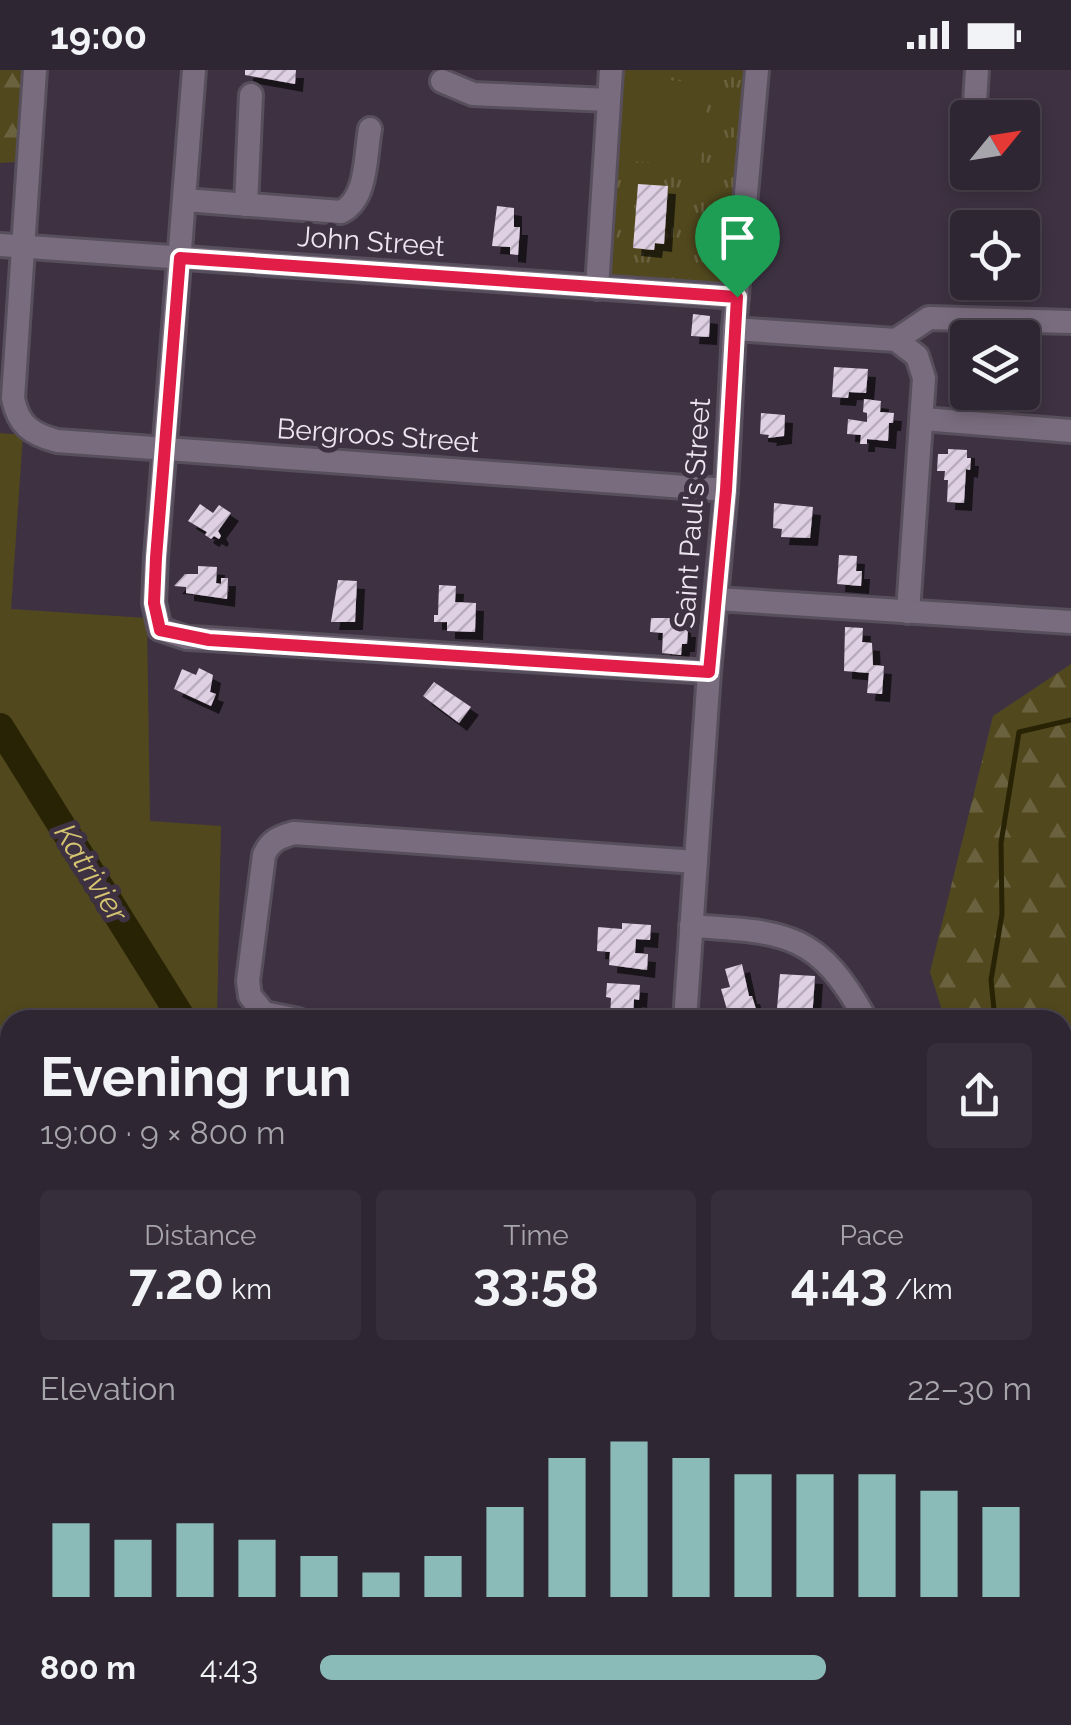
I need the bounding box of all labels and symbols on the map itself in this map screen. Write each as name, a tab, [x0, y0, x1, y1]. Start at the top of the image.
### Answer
north arrow	[950, 100, 1040, 190]
pin	[695, 195, 780, 298]
street label: John Street	[296, 220, 446, 263]
street label: Saint Paul's Street	[668, 396, 717, 629]
street label: Bergroos Street	[276, 412, 481, 459]
water label: Katrivier	[48, 817, 136, 930]

